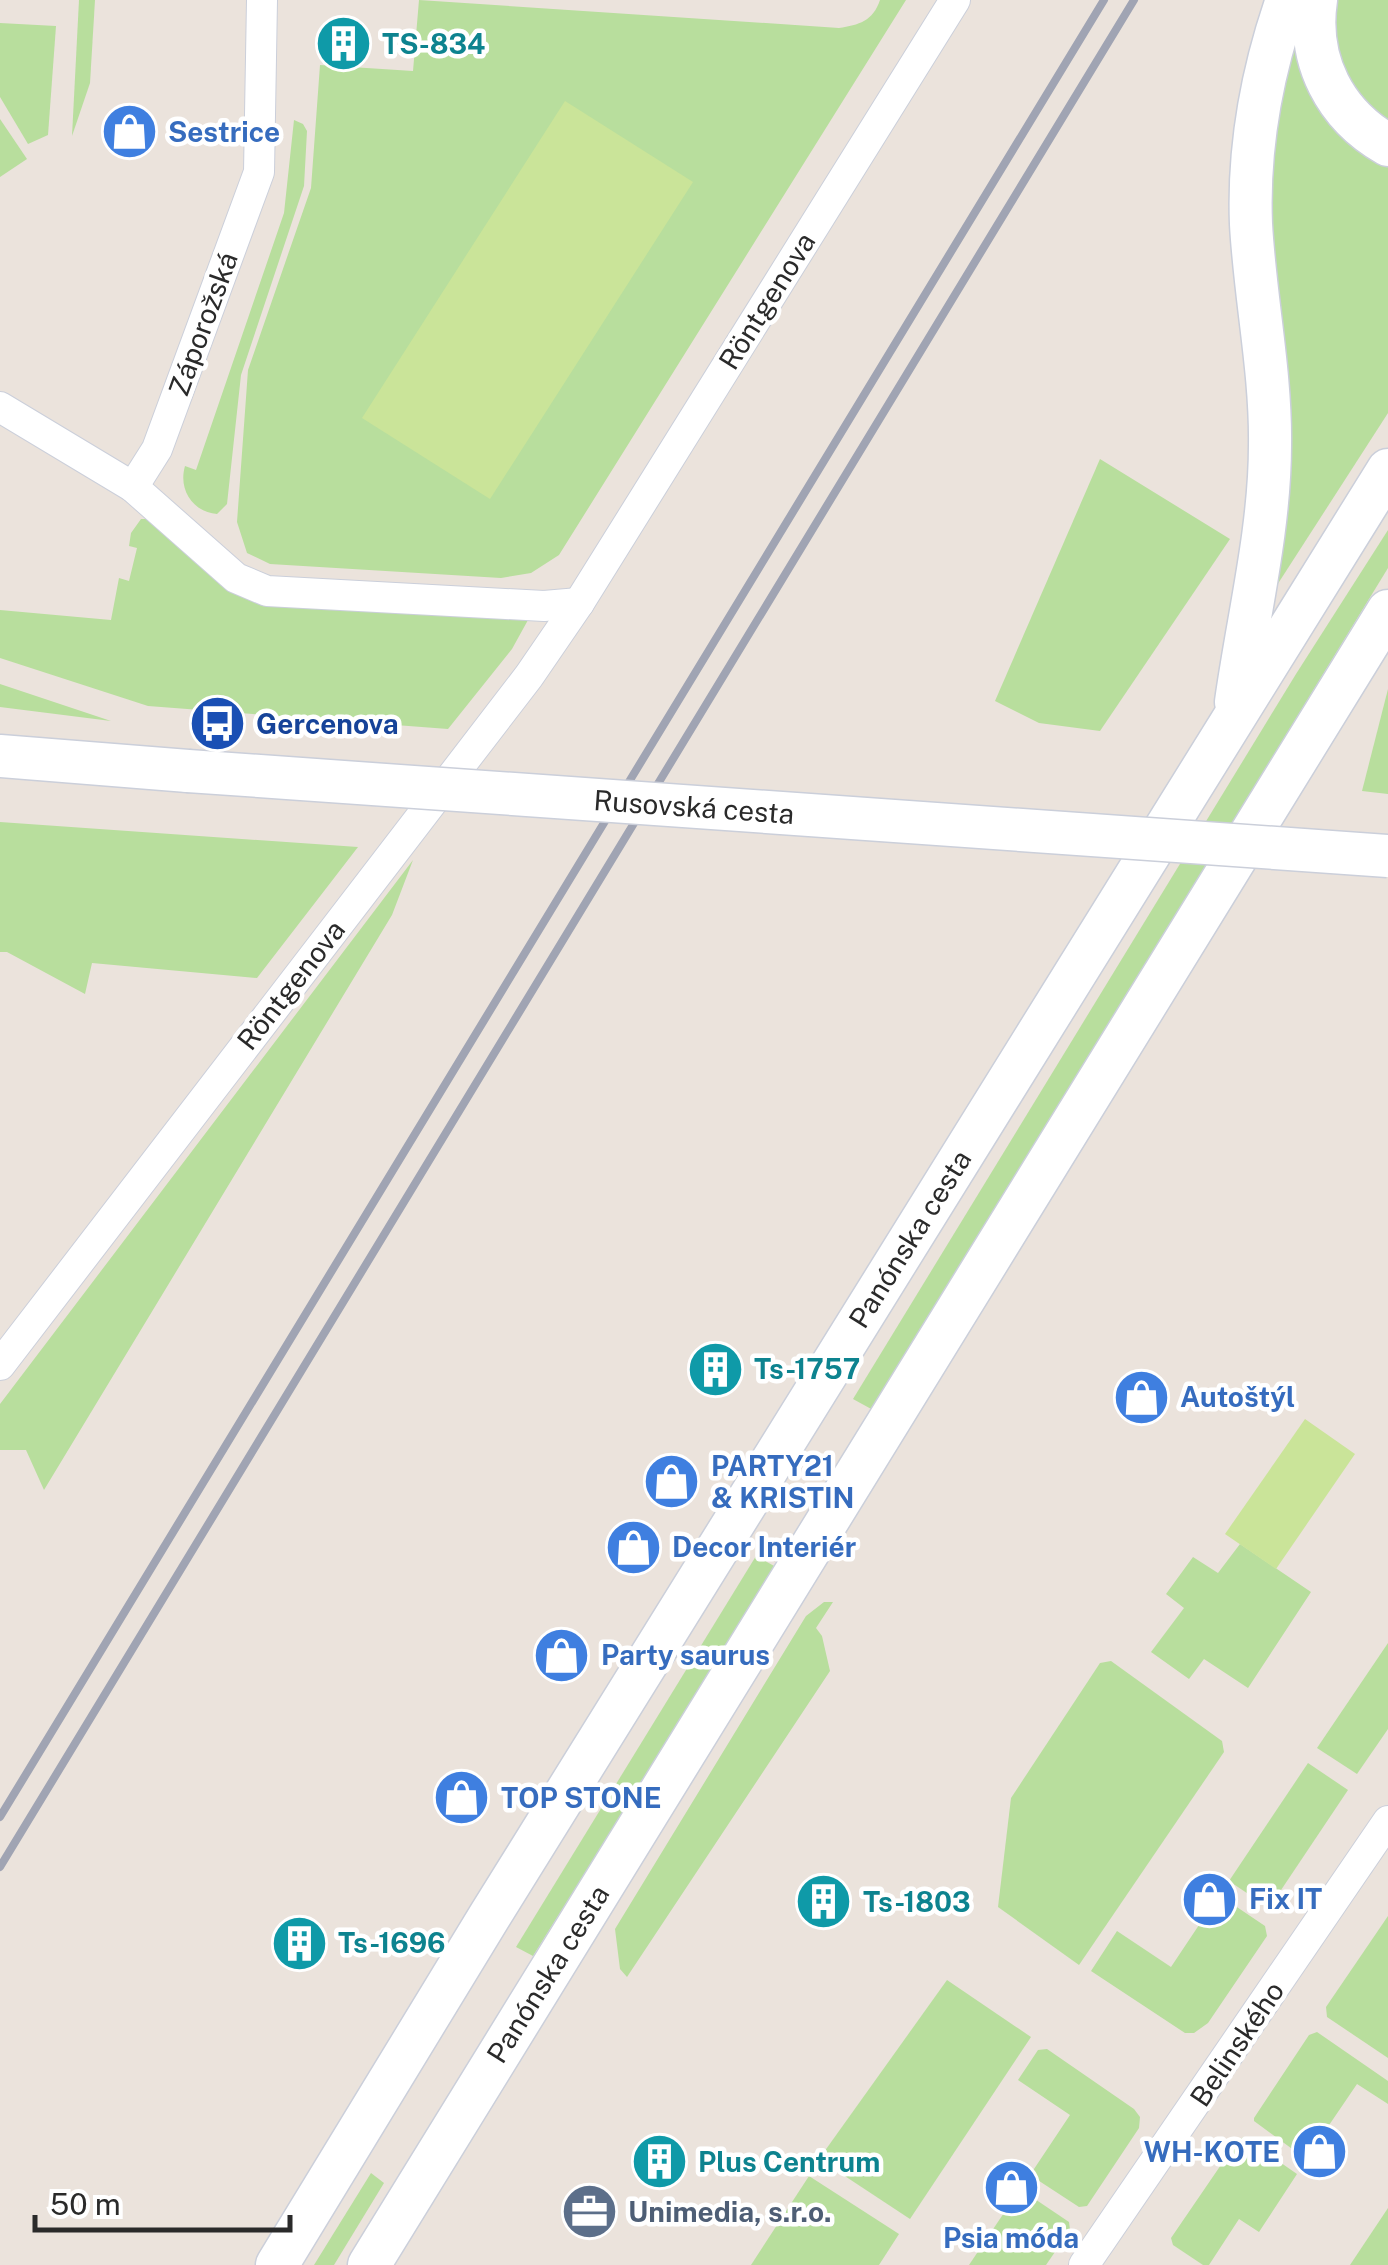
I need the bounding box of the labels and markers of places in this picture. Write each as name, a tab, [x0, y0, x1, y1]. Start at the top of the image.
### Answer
building icon: TS-834	[313, 14, 373, 74]
place label: TS-834	[382, 27, 485, 60]
shop icon: Sestrice	[99, 102, 159, 162]
place label: Sestrice	[168, 115, 280, 148]
bus stop icon: Gercenova	[187, 694, 247, 754]
place label: Gercenova	[256, 707, 399, 740]
building icon: Ts-1757	[685, 1339, 745, 1399]
place label: Ts-1757	[754, 1352, 860, 1385]
shop icon: Autoštýl	[1111, 1367, 1171, 1427]
place label: Autoštýl	[1180, 1380, 1295, 1413]
place label: PARTY21 & KRISTIN	[711, 1449, 855, 1514]
shop icon: PARTY21 & KRISTIN	[642, 1452, 702, 1512]
shop icon: Decor Interiér	[603, 1517, 663, 1577]
place label: Decor Interiér	[672, 1530, 856, 1563]
shop icon: Party saurus	[532, 1625, 592, 1685]
place label: Party saurus	[601, 1638, 770, 1671]
shop icon: TOP STONE	[432, 1768, 492, 1828]
place label: TOP STONE	[501, 1781, 661, 1814]
shop icon: Fix IT	[1180, 1869, 1240, 1929]
building icon: Ts-1803	[794, 1872, 854, 1932]
place label: Fix IT	[1249, 1882, 1322, 1915]
place label: Ts-1803	[863, 1885, 971, 1918]
building icon: Ts-1696	[269, 1913, 329, 1973]
place label: Ts-1696	[338, 1926, 446, 1959]
shop icon: WH-KOTE	[1289, 2122, 1349, 2182]
building icon: Plus Centrum	[629, 2132, 689, 2192]
place label: WH-KOTE	[1144, 2135, 1280, 2168]
place label: Plus Centrum	[698, 2145, 880, 2178]
shop icon: Psia móda	[981, 2157, 1041, 2217]
office icon: Unimedia, s.r.o.	[559, 2182, 619, 2242]
place label: Unimedia, s.r.o.	[628, 2195, 832, 2228]
place label: Psia móda	[943, 2221, 1079, 2254]

